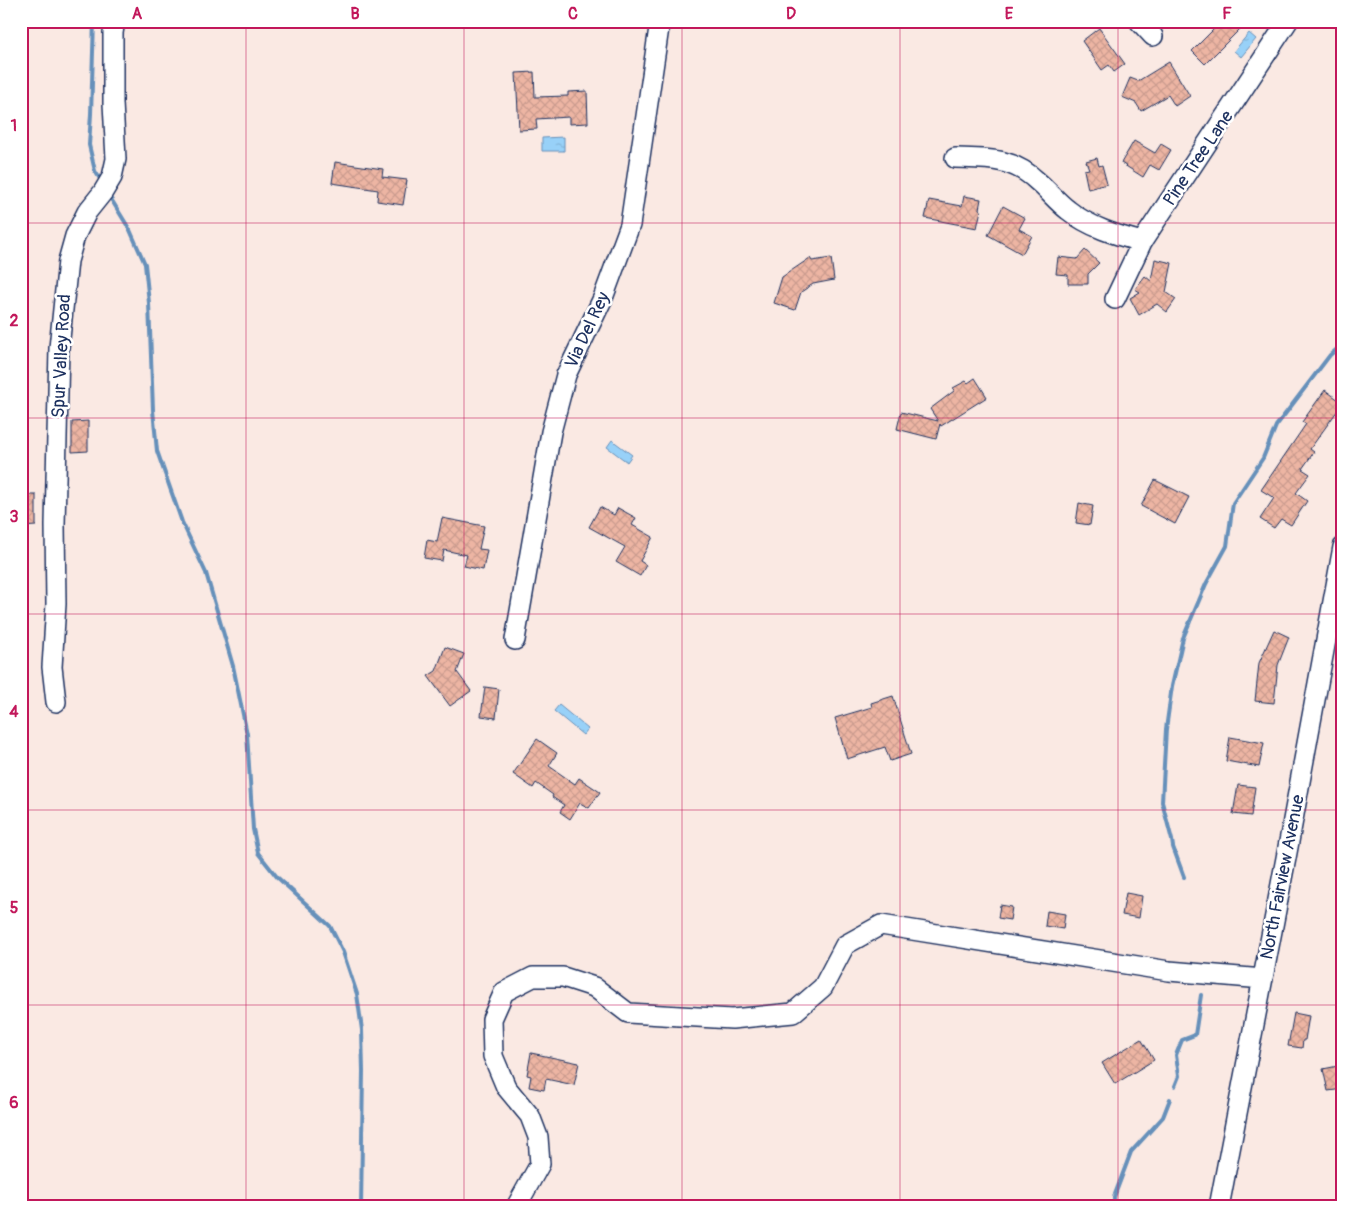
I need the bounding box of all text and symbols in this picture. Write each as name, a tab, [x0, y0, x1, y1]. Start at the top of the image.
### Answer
text: A	[132, 4, 143, 24]
text: B	[350, 4, 360, 24]
text: C	[568, 4, 578, 24]
text: D	[786, 4, 796, 24]
text: E	[1005, 4, 1014, 24]
text: F	[1222, 4, 1232, 24]
street label: Pine Tree Lane	[1158, 106, 1239, 210]
text: 1	[11, 116, 17, 136]
street label: Via Del Rey	[560, 288, 615, 372]
street label: Spur Valley Road	[47, 294, 76, 418]
text: 2	[10, 311, 19, 331]
text: 3	[10, 507, 19, 527]
text: 4	[9, 702, 19, 722]
street label: North Fairview Avenue	[1255, 793, 1310, 961]
text: 5	[10, 898, 19, 918]
text: 6	[9, 1093, 19, 1113]

